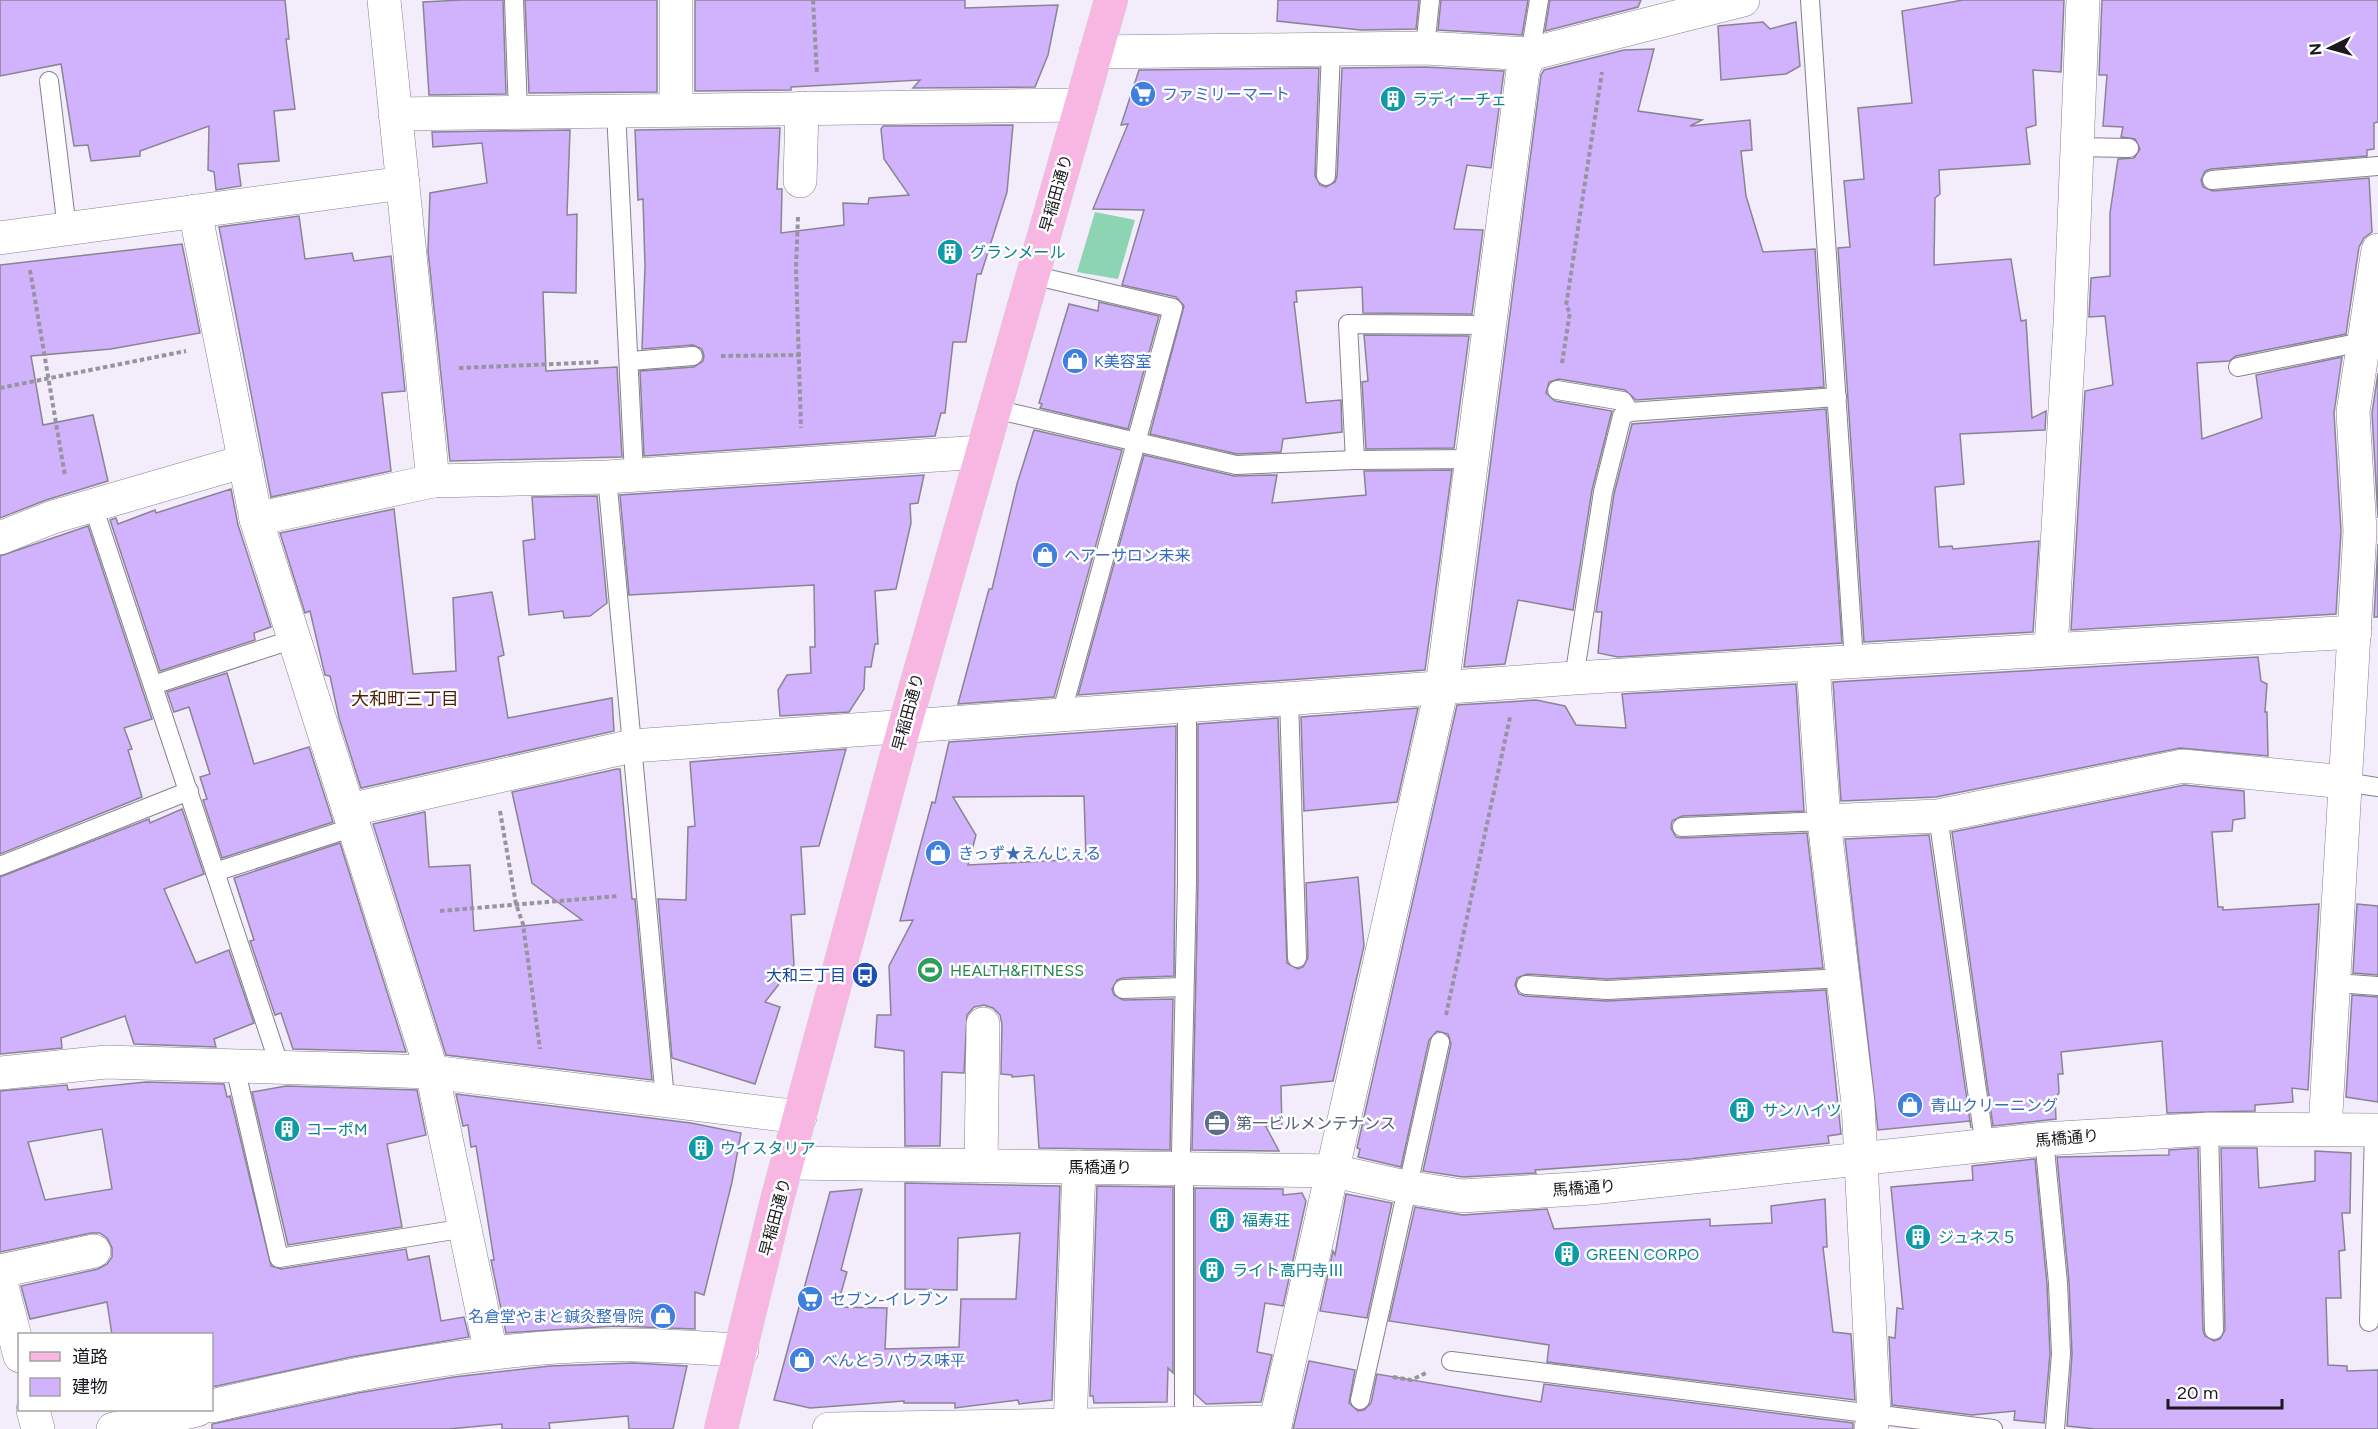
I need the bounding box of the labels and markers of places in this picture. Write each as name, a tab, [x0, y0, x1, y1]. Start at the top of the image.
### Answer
supermarket icon: ファミリーマート	[1128, 79, 1158, 109]
building icon: ラディーチェ	[1378, 84, 1408, 114]
place label: ファミリーマート	[1162, 85, 1290, 104]
place label: ラディーチェ	[1412, 90, 1507, 109]
building icon: グランメール	[935, 237, 965, 267]
place label: グランメール	[970, 243, 1066, 262]
shop icon: K美容室	[1060, 346, 1090, 376]
place label: K美容室	[1094, 352, 1152, 371]
shop icon: ヘアーサロン未来	[1030, 540, 1060, 570]
place label: ヘアーサロン未来	[1064, 546, 1191, 565]
shop icon: きっず★えんじぇる	[923, 838, 953, 868]
place label: きっず★えんじぇる	[958, 844, 1101, 863]
sports icon: HEALTH&FITNESS	[915, 955, 945, 985]
bus stop icon: 大和三丁目	[850, 960, 880, 990]
place label: HEALTH&FITNESS	[950, 961, 1084, 980]
place label: 大和三丁目	[766, 966, 846, 985]
shop icon: 青山クリーニング	[1895, 1090, 1925, 1120]
building icon: サンハイツ	[1727, 1095, 1757, 1125]
place label: 青山クリーニング	[1930, 1096, 2058, 1115]
place label: サンハイツ	[1762, 1101, 1842, 1120]
office icon: 第一ビルメンテナンス	[1202, 1108, 1232, 1138]
building icon: コーポM	[272, 1114, 302, 1144]
place label: 第一ビルメンテナンス	[1236, 1114, 1396, 1133]
place label: コーポM	[306, 1120, 368, 1139]
building icon: ウイスタリア	[686, 1133, 716, 1163]
place label: ウイスタリア	[720, 1139, 816, 1158]
building icon: 福寿荘	[1207, 1205, 1237, 1235]
place label: 福寿荘	[1242, 1211, 1290, 1230]
building icon: ジュネス５	[1903, 1222, 1933, 1252]
place label: ジュネス５	[1938, 1228, 2017, 1247]
building icon: GREEN CORPO	[1552, 1239, 1582, 1269]
place label: GREEN CORPO	[1586, 1245, 1699, 1264]
building icon: ライト高円寺Ⅲ	[1197, 1255, 1227, 1285]
place label: ライト高円寺Ⅲ	[1232, 1261, 1344, 1280]
supermarket icon: セブン-イレブン	[795, 1284, 825, 1314]
place label: セブン-イレブン	[830, 1290, 949, 1309]
shop icon: 名倉堂やまと鍼灸整骨院	[648, 1301, 678, 1331]
place label: 名倉堂やまと鍼灸整骨院	[468, 1307, 644, 1326]
shop icon: べんとうハウス味平	[787, 1345, 817, 1375]
place label: べんとうハウス味平	[822, 1351, 966, 1370]

